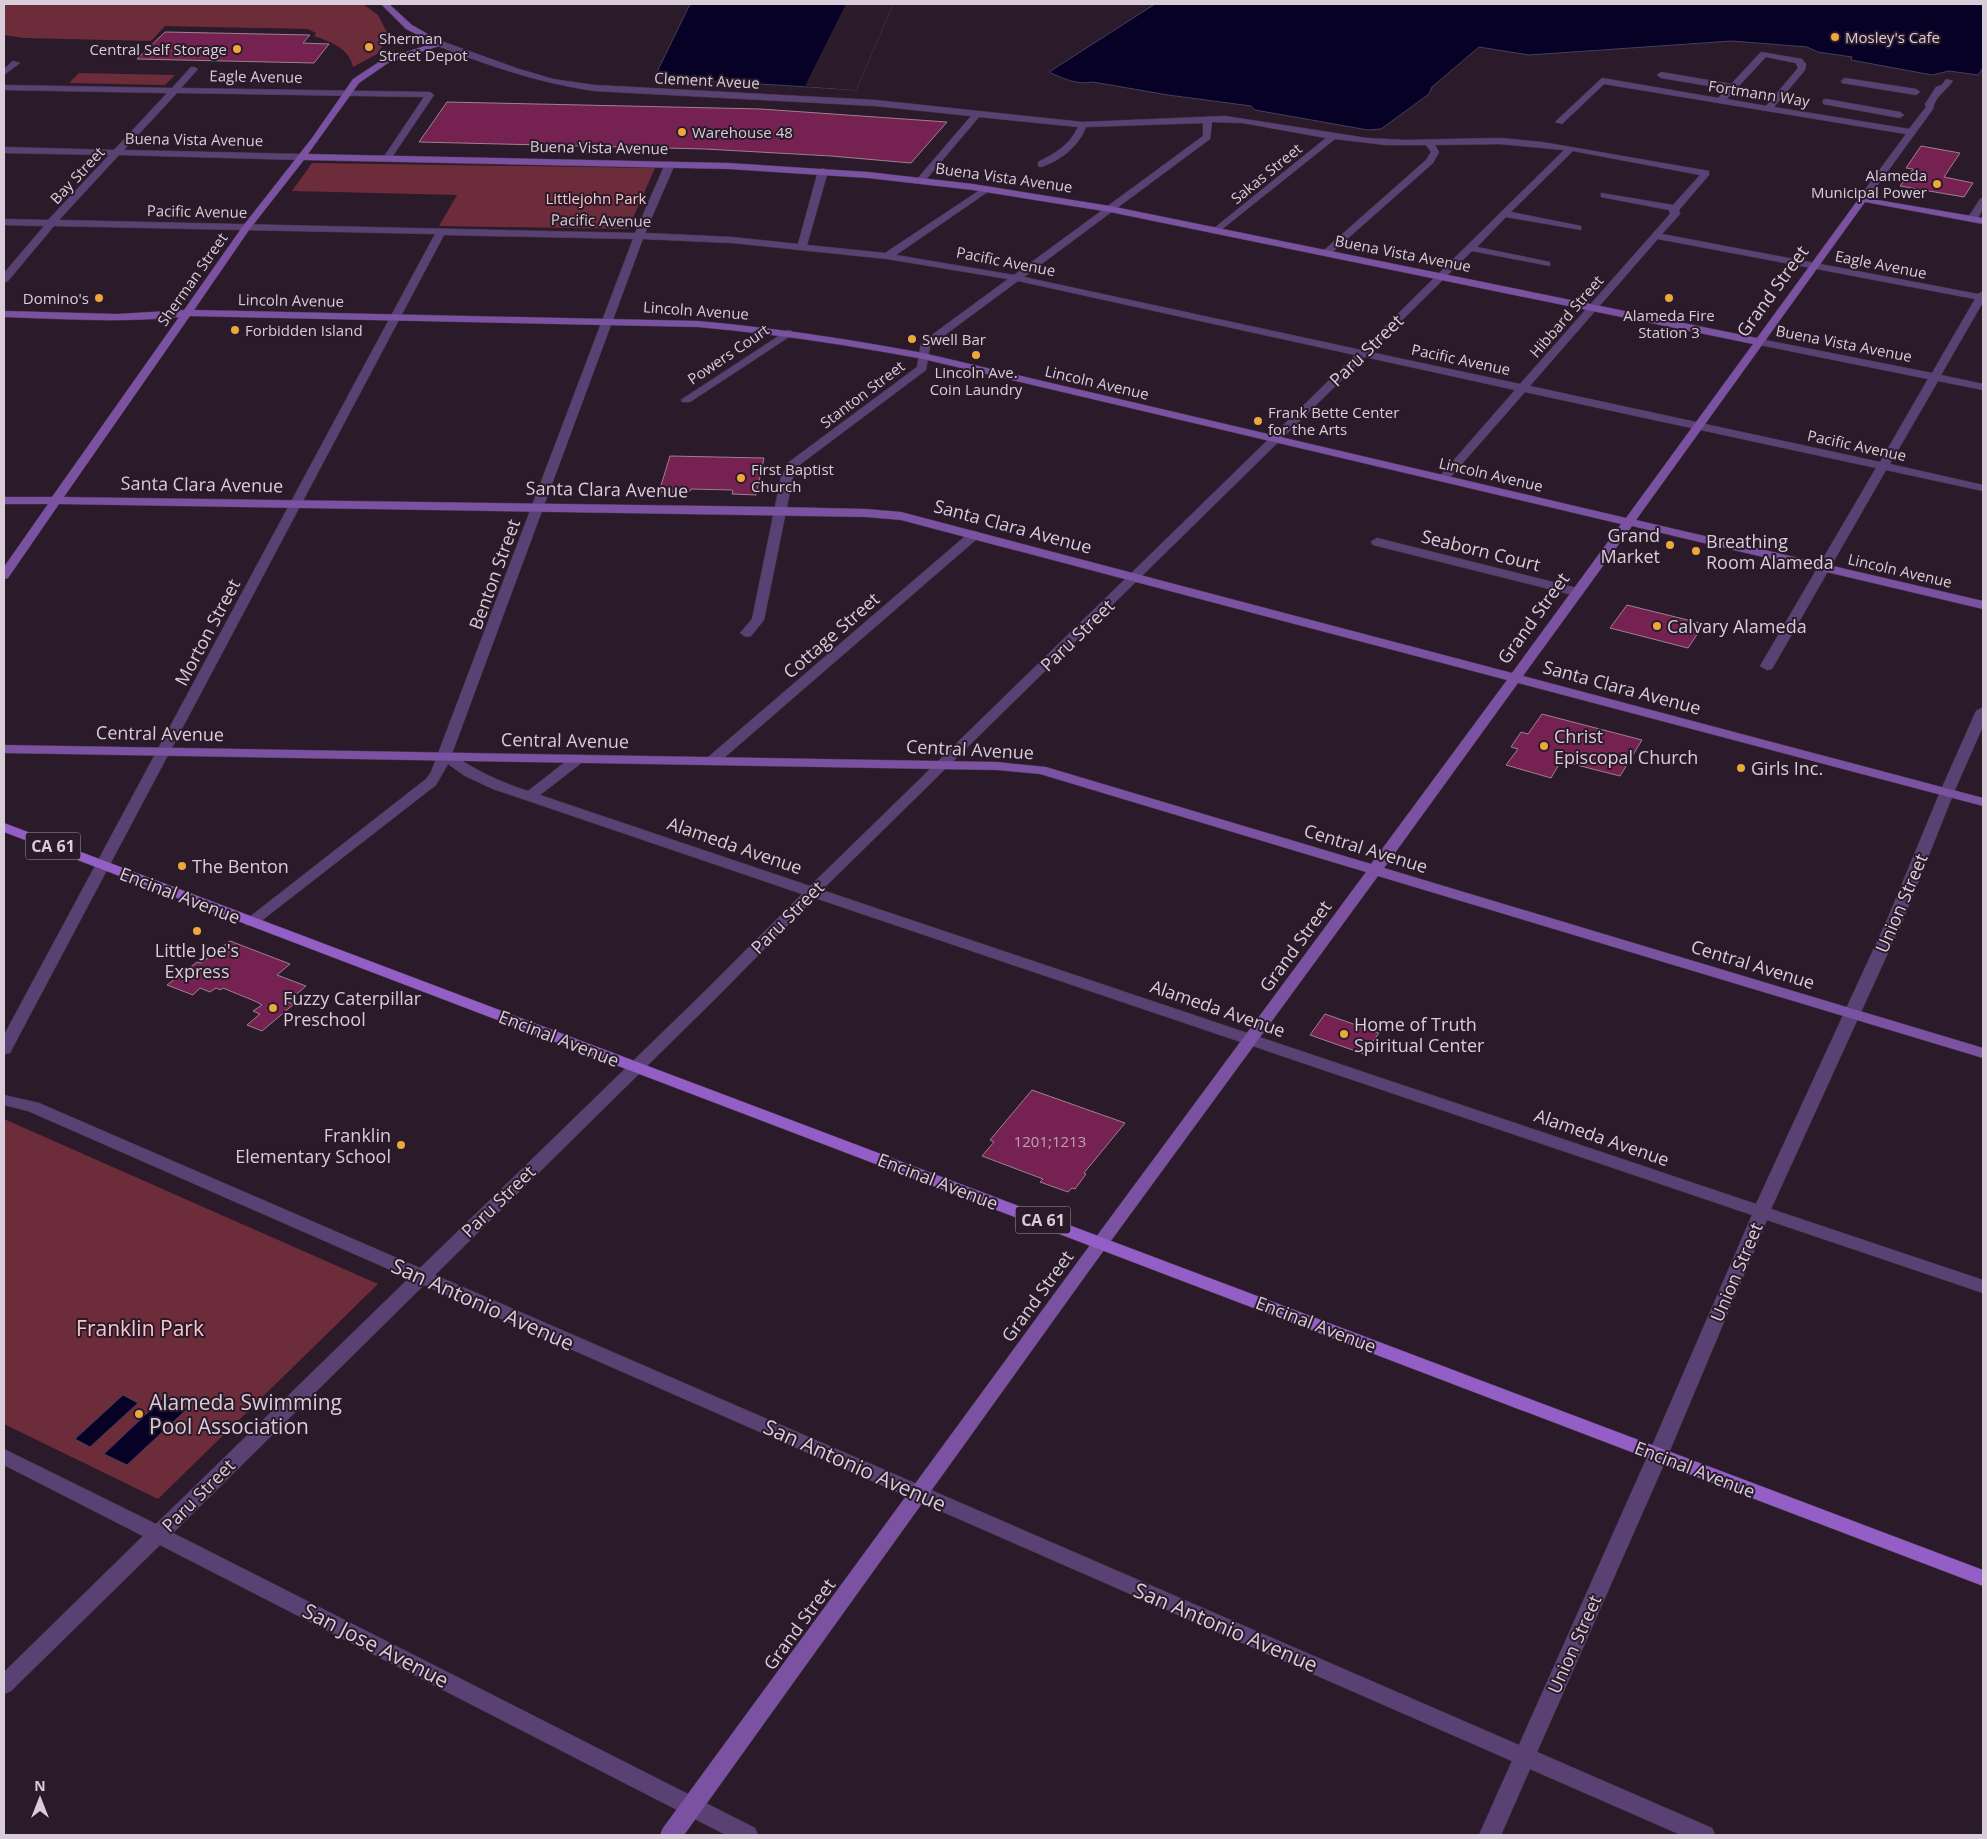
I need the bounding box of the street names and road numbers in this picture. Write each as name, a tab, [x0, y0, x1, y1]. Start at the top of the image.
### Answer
street label: Eagle Avenue	[209, 65, 303, 87]
street label: Clement Aveue	[654, 67, 760, 93]
street label: Fortmann Way	[1707, 75, 1812, 111]
street label: Buena Vista Avenue	[125, 128, 263, 150]
street label: Buena Vista Avenue	[530, 136, 668, 158]
street label: Sakas Street	[1226, 138, 1306, 208]
street label: Bay Street	[45, 142, 109, 208]
street label: Buena Vista Avenue	[934, 157, 1074, 197]
street label: Pacific Avenue	[147, 200, 247, 222]
street label: Pacific Avenue	[551, 209, 651, 231]
street label: Sherman Street	[152, 229, 232, 329]
street label: Buena Vista Avenue	[1333, 230, 1473, 276]
street label: Grand Street	[1731, 240, 1813, 342]
street label: Pacific Avenue	[955, 242, 1057, 280]
street label: Eagle Avenue	[1833, 245, 1929, 283]
street label: Hibbard Street	[1525, 271, 1607, 361]
street label: Lincoln Avenue	[238, 289, 344, 311]
street label: Lincoln Avenue	[642, 296, 750, 324]
street label: Paru Street	[1324, 309, 1408, 391]
street label: Powers Court	[683, 319, 773, 389]
street label: Buena Vista Avenue	[1774, 320, 1914, 366]
street label: Pacific Avenue	[1410, 339, 1512, 379]
street label: Stanton Street	[816, 356, 908, 432]
street label: Lincoln Avenue	[1043, 360, 1151, 404]
street label: Pacific Avenue	[1806, 425, 1908, 465]
street label: Lincoln Avenue	[1437, 452, 1545, 496]
street label: Santa Clara Avenue	[121, 471, 283, 497]
street label: Santa Clara Avenue	[526, 476, 688, 502]
street label: Santa Clara Avenue	[931, 493, 1095, 559]
street label: Benton Street	[463, 515, 525, 633]
street label: Seaborn Court	[1419, 524, 1543, 576]
street label: Lincoln Avenue	[1846, 548, 1954, 592]
street label: Grand Street	[1492, 567, 1574, 669]
street label: Morton Street	[169, 574, 245, 690]
street label: Cottage Street	[778, 587, 884, 683]
street label: Paru Street	[1035, 594, 1119, 676]
street label: Santa Clara Avenue	[1540, 654, 1704, 720]
street label: Central Avenue	[96, 720, 224, 746]
street label: Central Avenue	[501, 727, 629, 753]
street label: Central Avenue	[905, 734, 1035, 764]
street label: Alameda Avenue	[664, 811, 806, 879]
street label: Central Avenue	[1301, 818, 1431, 878]
road number: CA 61	[26, 832, 80, 859]
street label: Union Street	[1869, 850, 1933, 956]
street label: Encinal Avenue	[116, 861, 244, 929]
street label: Paru Street	[745, 875, 829, 959]
street label: Grand Street	[1254, 895, 1336, 997]
street label: Central Avenue	[1688, 934, 1818, 994]
street label: Alameda Avenue	[1147, 974, 1289, 1042]
street label: Encinal Avenue	[495, 1004, 623, 1072]
street label: Alameda Avenue	[1531, 1103, 1673, 1171]
street label: Encinal Avenue	[874, 1147, 1002, 1215]
street label: Paru Street	[456, 1160, 540, 1242]
road number: CA 61	[1016, 1206, 1070, 1234]
street label: Union Street	[1704, 1219, 1768, 1325]
street label: Grand Street	[996, 1245, 1078, 1347]
street label: San Antonio Avenue	[387, 1251, 579, 1357]
street label: Encinal Avenue	[1252, 1290, 1380, 1358]
street label: San Antonio Avenue	[759, 1412, 951, 1518]
street label: Encinal Avenue	[1631, 1435, 1759, 1503]
street label: Paru Street	[156, 1453, 240, 1537]
street label: Grand Street	[758, 1573, 840, 1675]
street label: San Antonio Avenue	[1130, 1576, 1322, 1678]
street label: Union Street	[1542, 1591, 1606, 1697]
street label: San Jose Avenue	[298, 1596, 454, 1694]

